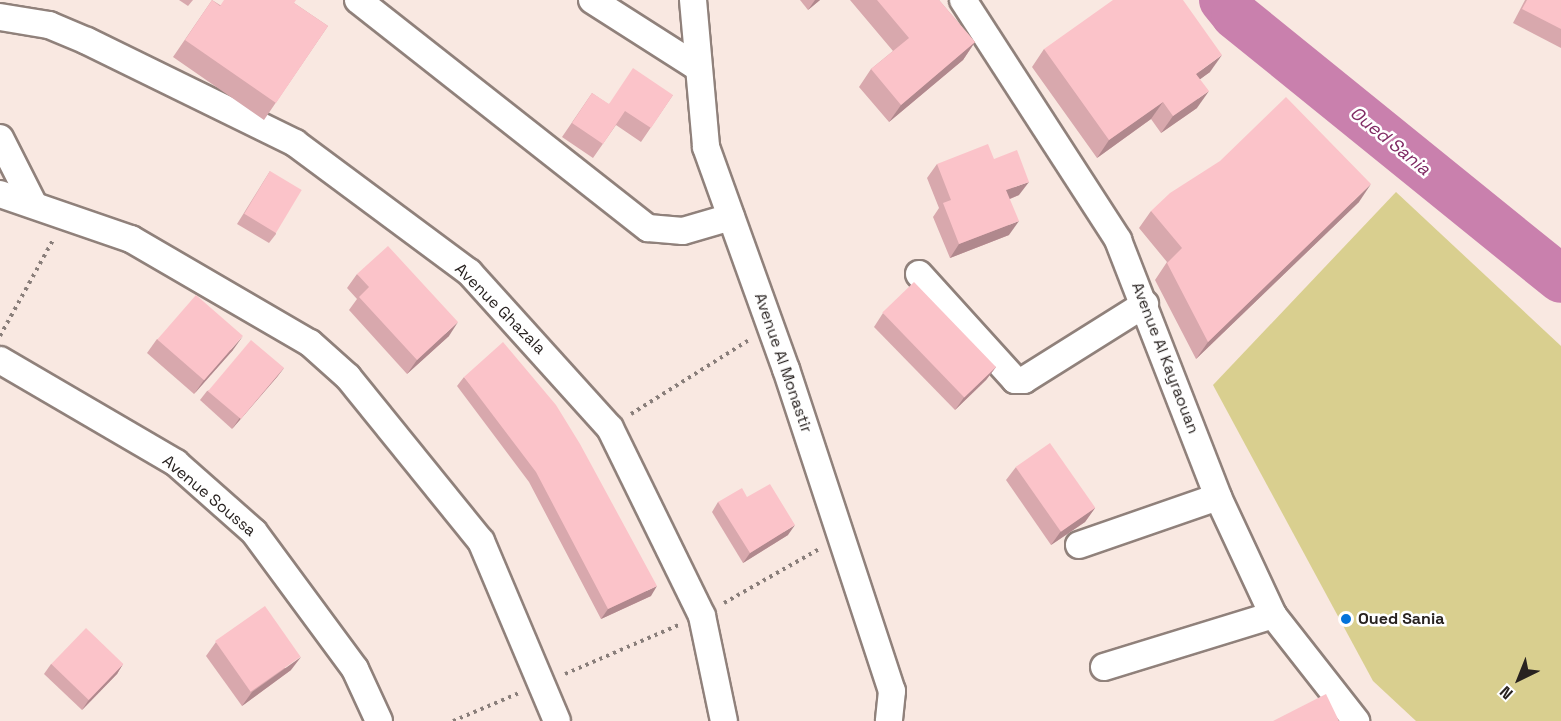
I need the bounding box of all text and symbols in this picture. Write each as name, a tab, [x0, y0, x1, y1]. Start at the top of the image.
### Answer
water label: Oued Sania	[1345, 102, 1435, 180]
street label: Avenue Ghazala	[451, 260, 549, 358]
street label: Avenue Al Kayraouan	[1127, 280, 1203, 436]
street label: Avenue Al Monastir	[750, 290, 816, 436]
street label: Avenue Soussa	[158, 451, 260, 541]
place label: Oued Sania	[1358, 609, 1444, 629]
marker: Oued Sania	[1339, 612, 1353, 626]
north arrow	[1489, 649, 1549, 709]
text: N	[1495, 681, 1517, 704]

